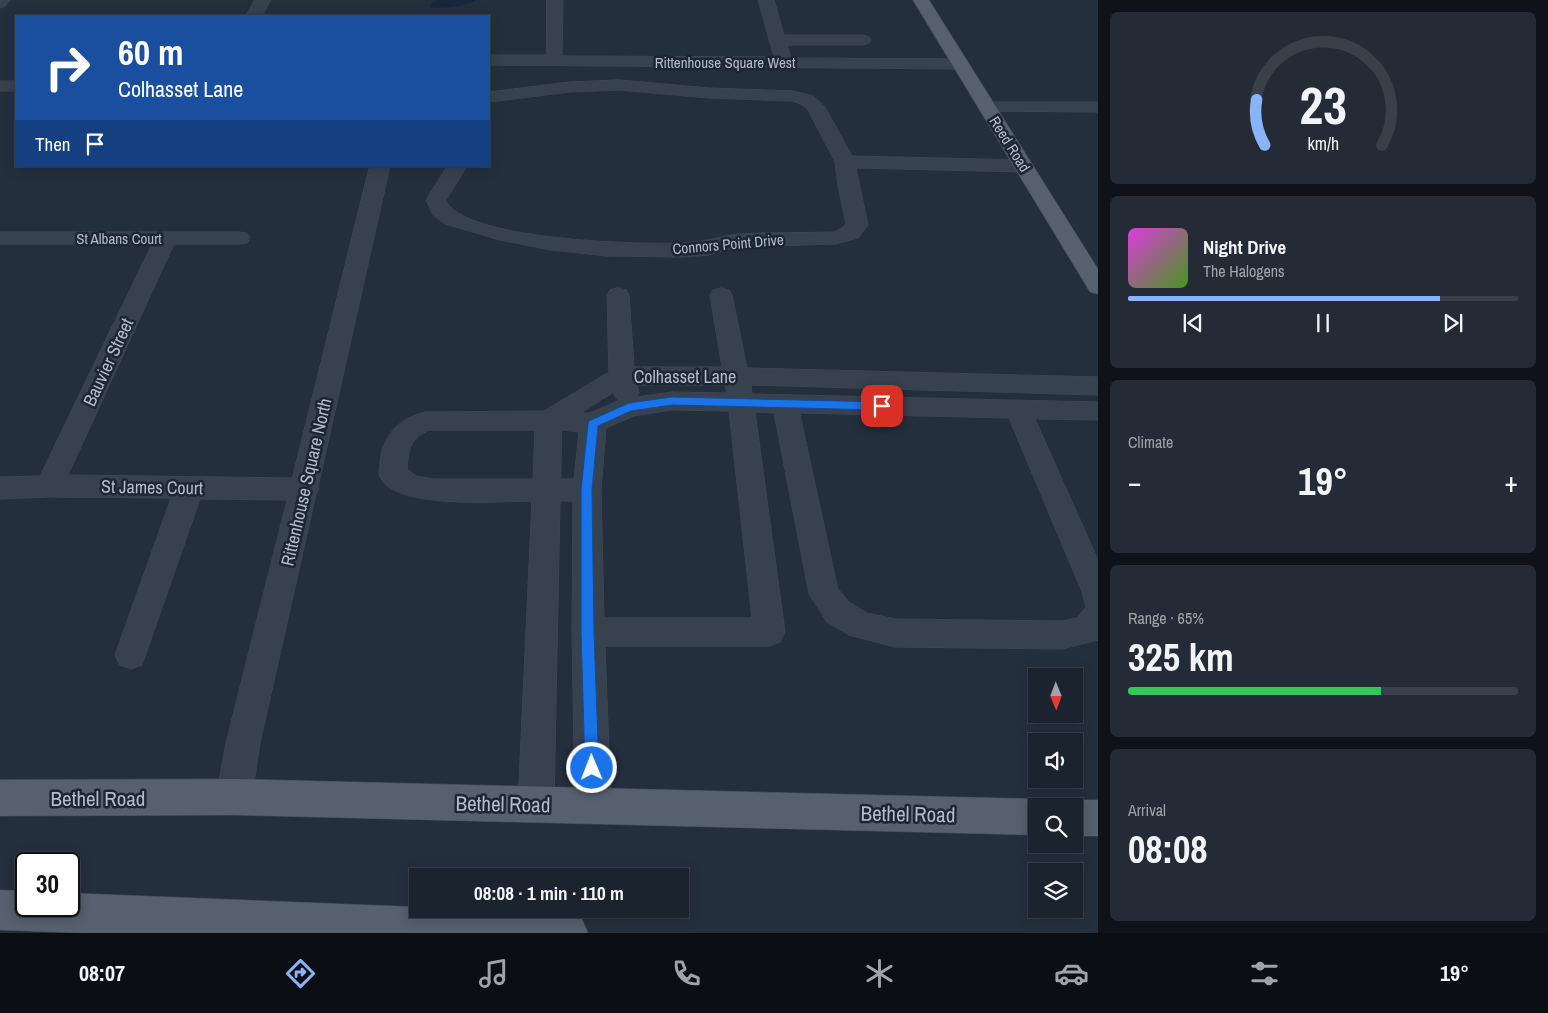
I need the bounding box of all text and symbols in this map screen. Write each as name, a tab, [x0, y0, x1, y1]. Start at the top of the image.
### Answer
text: 60 m	[118, 29, 183, 76]
icon: right	[35, 35, 100, 100]
street label: Rittenhouse Square West	[655, 52, 796, 73]
text: 23	[1299, 70, 1347, 140]
text: Colhasset Lane	[118, 74, 243, 104]
street label: Reed Road	[985, 112, 1035, 176]
icon: arrive	[81, 130, 109, 158]
text: Then	[35, 131, 71, 157]
text: km/h	[1307, 132, 1339, 156]
street label: St Albans Court	[76, 228, 162, 249]
street label: Connors Point Drive	[672, 229, 785, 259]
text: Night Drive	[1203, 234, 1286, 260]
text: The Halogens	[1203, 260, 1285, 282]
icon: previous	[1179, 309, 1207, 337]
icon: pause	[1309, 309, 1337, 337]
icon: next	[1439, 309, 1467, 337]
street label: Bauvier Street	[77, 314, 139, 410]
street label: Colhasset Lane	[634, 364, 736, 389]
pin	[861, 385, 903, 427]
icon: arrive	[868, 392, 896, 420]
street label: Rittenhouse Square North	[275, 396, 337, 568]
text: Climate	[1128, 431, 1173, 453]
text: 19°	[1298, 456, 1348, 507]
text: −	[1128, 463, 1141, 501]
text: +	[1505, 463, 1518, 501]
street label: St James Court	[101, 474, 203, 500]
text: Range · 65%	[1128, 607, 1204, 629]
text: 325 km	[1128, 632, 1234, 683]
north arrow	[1028, 668, 1082, 722]
map controls	[1028, 668, 1083, 918]
button: sound	[1028, 733, 1083, 788]
position arrow	[565, 741, 617, 793]
street label: Bethel Road	[51, 784, 145, 813]
street label: Bethel Road	[455, 789, 551, 819]
button: search	[1028, 798, 1083, 853]
street label: Bethel Road	[860, 799, 956, 829]
text: Arrival	[1128, 799, 1166, 821]
text: 08:08	[1128, 824, 1208, 875]
speed limit sign: 30	[15, 852, 80, 917]
button: layers	[1028, 863, 1083, 918]
text: 08:08 · 1 min · 110 m	[474, 880, 624, 906]
icon: directions	[283, 956, 318, 991]
icon: music	[476, 956, 511, 991]
icon: phone	[669, 956, 704, 991]
icon: climate	[862, 956, 897, 991]
icon: car	[1054, 956, 1089, 991]
icon: filters	[1247, 956, 1282, 991]
text: 08:07	[79, 958, 125, 988]
text: 19°	[1440, 958, 1469, 988]

